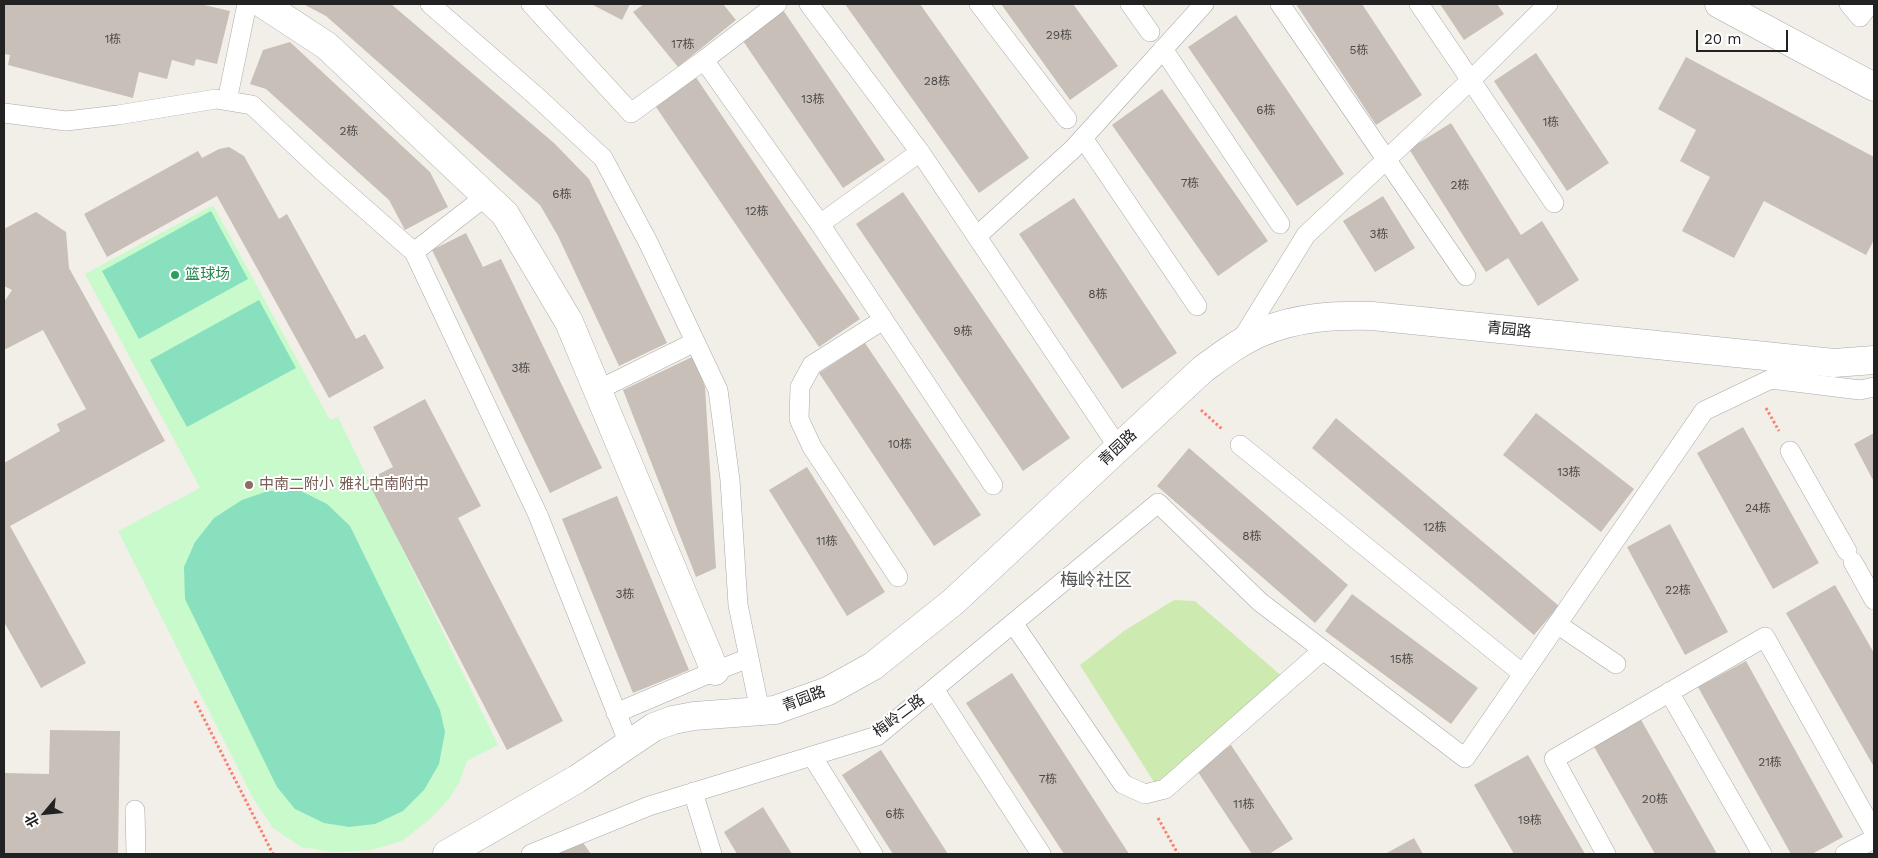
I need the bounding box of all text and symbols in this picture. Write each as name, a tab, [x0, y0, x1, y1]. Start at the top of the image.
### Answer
scale bar	[1698, 20, 1790, 52]
house number: 29栋	[1046, 28, 1072, 42]
text: 20 m	[1704, 30, 1742, 48]
house number: 1栋	[105, 32, 121, 46]
house number: 17栋	[671, 37, 695, 51]
house number: 5栋	[1350, 43, 1368, 57]
house number: 28栋	[924, 74, 950, 88]
house number: 13栋	[801, 92, 825, 106]
house number: 6栋	[1256, 103, 1276, 117]
house number: 1栋	[1543, 115, 1559, 129]
house number: 2栋	[340, 124, 358, 138]
house number: 7栋	[1181, 176, 1199, 190]
house number: 2栋	[1451, 178, 1469, 192]
house number: 6栋	[552, 187, 572, 201]
house number: 12栋	[745, 204, 769, 218]
house number: 3栋	[1370, 227, 1388, 241]
place label: 篮球场	[185, 266, 230, 284]
marker: 篮球场	[169, 269, 181, 281]
house number: 8栋	[1088, 287, 1108, 301]
street label: 青园路	[1486, 319, 1532, 341]
house number: 9栋	[953, 324, 973, 338]
house number: 3栋	[512, 361, 530, 375]
street label: 青园路	[1095, 426, 1141, 470]
house number: 10栋	[888, 437, 912, 451]
house number: 13栋	[1557, 465, 1581, 479]
place label: 中南二附小 雅礼中南附中	[259, 476, 429, 494]
marker: 中南二附小 雅礼中南附中	[243, 479, 255, 491]
house number: 24栋	[1745, 501, 1771, 515]
house number: 12栋	[1423, 520, 1447, 534]
house number: 8栋	[1242, 529, 1262, 543]
house number: 11栋	[816, 534, 838, 548]
district label: 梅岭社区	[1060, 570, 1132, 592]
house number: 22栋	[1665, 583, 1691, 597]
house number: 3栋	[616, 587, 634, 601]
house number: 15栋	[1390, 652, 1414, 666]
street label: 青园路	[780, 683, 828, 715]
street label: 梅岭二路	[870, 691, 928, 741]
house number: 21栋	[1758, 755, 1782, 769]
house number: 7栋	[1039, 772, 1057, 786]
north arrow	[20, 788, 70, 838]
house number: 20栋	[1642, 792, 1668, 806]
house number: 11栋	[1233, 797, 1255, 811]
house number: 6栋	[885, 807, 905, 821]
text: 北	[21, 810, 42, 830]
house number: 19栋	[1518, 813, 1542, 827]

